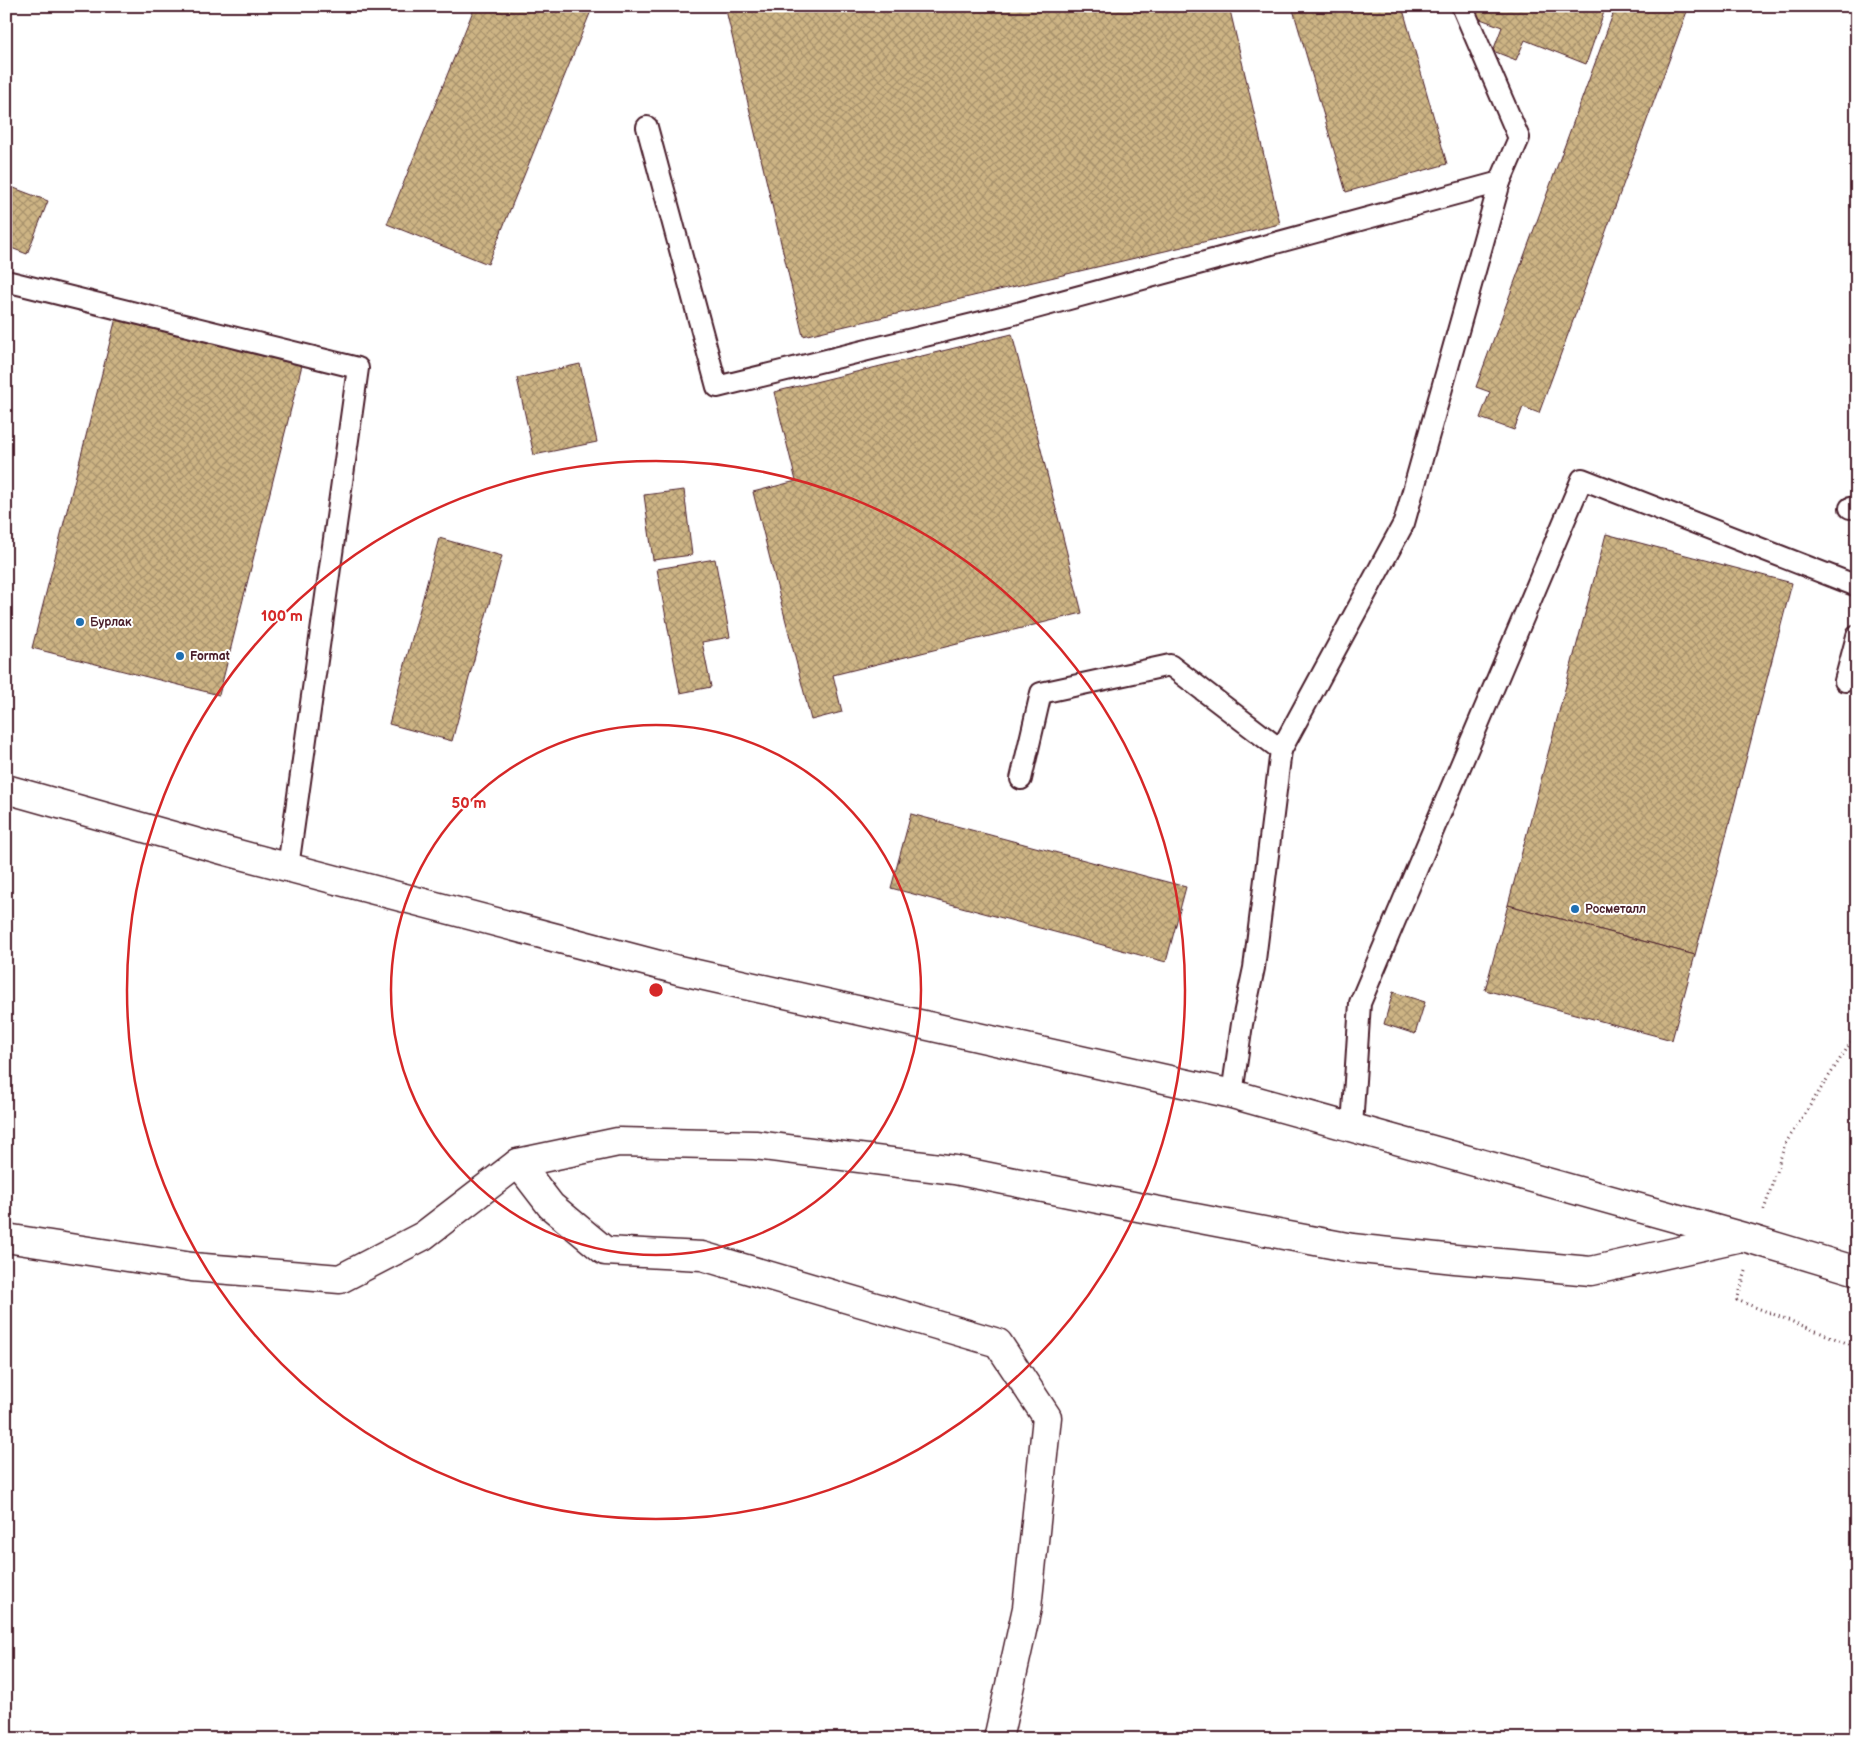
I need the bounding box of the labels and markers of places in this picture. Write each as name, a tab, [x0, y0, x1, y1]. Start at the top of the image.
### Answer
place label: Бурлак	[90, 615, 132, 630]
marker: Бурлак	[74, 616, 86, 628]
place label: Format	[190, 649, 230, 664]
marker: Format	[174, 650, 186, 662]
place label: Росметалл	[1585, 902, 1646, 917]
marker: Росметалл	[1569, 903, 1581, 915]
centre of rings	[647, 981, 665, 999]

